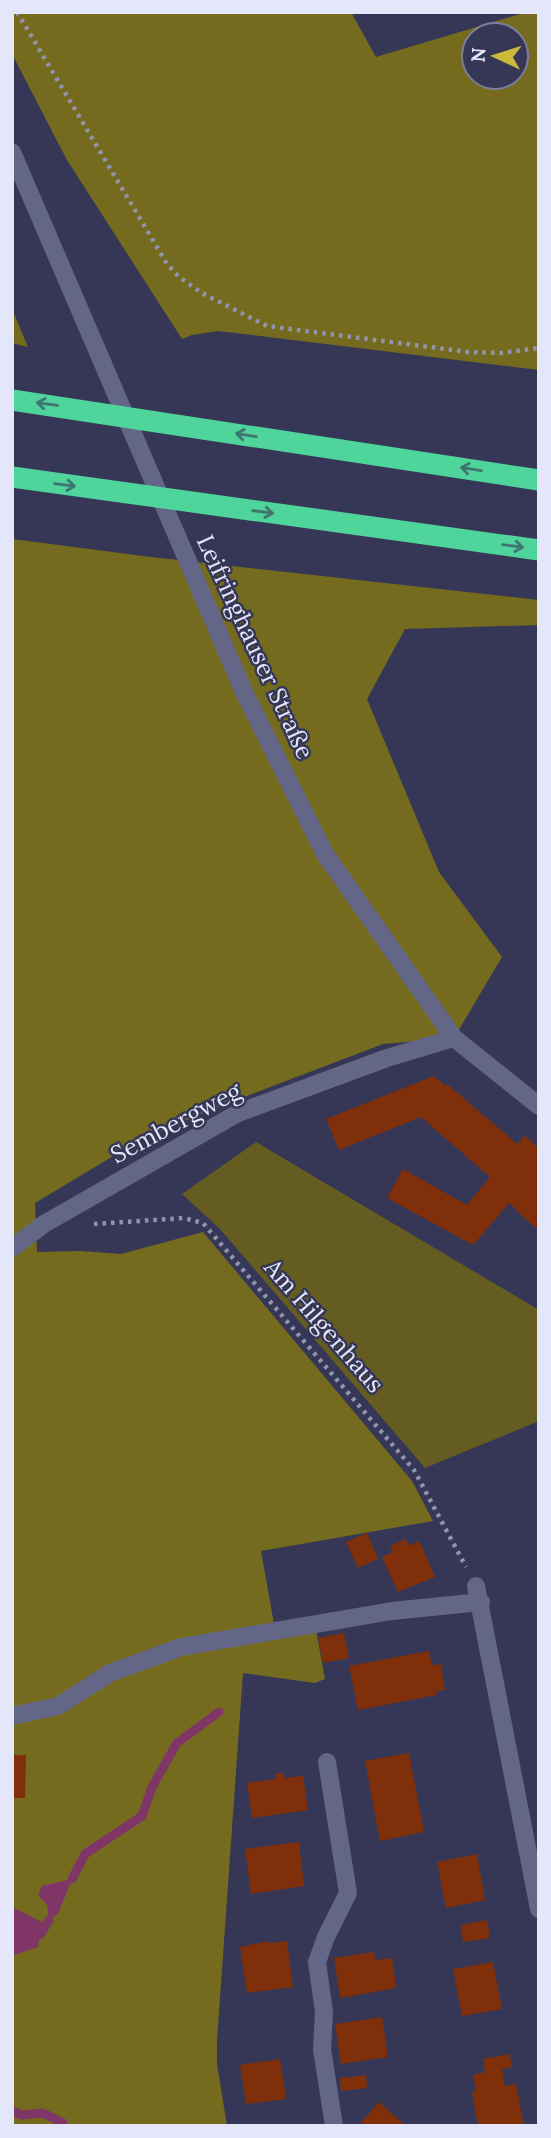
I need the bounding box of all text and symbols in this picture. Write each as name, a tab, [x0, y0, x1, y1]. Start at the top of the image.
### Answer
north arrow	[460, 21, 530, 91]
text: N	[466, 46, 491, 63]
one-way arrow	[36, 398, 59, 411]
one-way arrow	[235, 428, 258, 441]
one-way arrow	[460, 463, 483, 476]
one-way arrow	[53, 479, 76, 492]
one-way arrow	[251, 506, 274, 519]
street label: Leifringhauser Straße	[190, 530, 321, 764]
one-way arrow	[501, 540, 524, 553]
street label: Sembergweg	[105, 1075, 247, 1170]
street label: Am Hilgenhaus	[257, 1252, 391, 1399]

